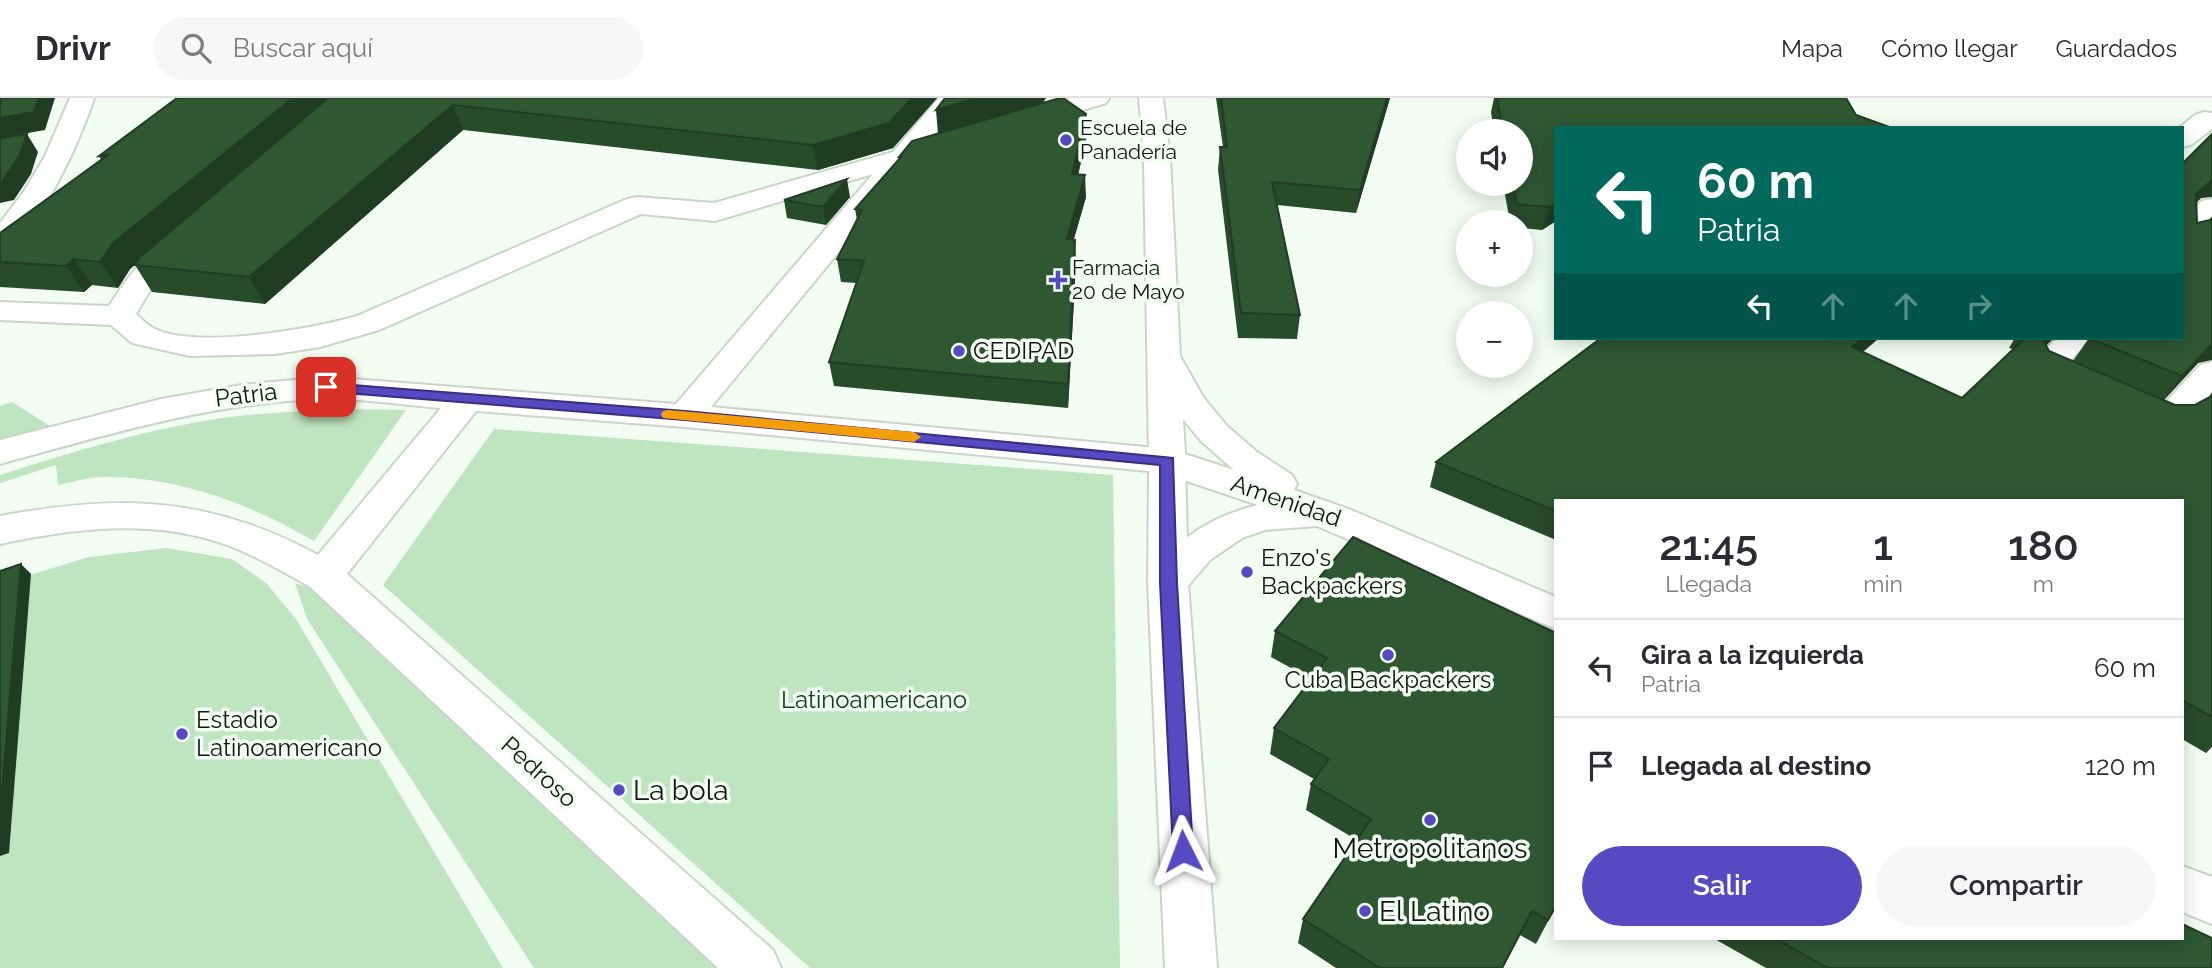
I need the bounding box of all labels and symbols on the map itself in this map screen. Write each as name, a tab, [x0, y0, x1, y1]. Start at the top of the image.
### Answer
place label: Escuela de Panadería	[1080, 115, 1187, 164]
marker: Escuela de Panadería	[1058, 132, 1074, 148]
place label: Farmacia 20 de Mayo	[1072, 255, 1185, 304]
marker: Farmacia 20 de Mayo	[1050, 272, 1066, 288]
place label: CEDIPAD	[973, 336, 1074, 365]
marker: CEDIPAD	[951, 343, 967, 359]
pin	[296, 357, 356, 417]
street label: Patria	[213, 376, 279, 413]
street label: Amenidad	[1227, 468, 1345, 533]
place label: Enzo's Backpackers	[1261, 543, 1403, 600]
marker: Enzo's Backpackers	[1239, 564, 1255, 580]
marker: Cuba Backpackers	[1380, 647, 1396, 663]
place label: Cuba Backpackers	[1285, 665, 1491, 694]
park label: Latinoamericano	[781, 685, 967, 714]
place label: Estadio Latinoamericano	[196, 705, 382, 762]
marker: Estadio Latinoamericano	[174, 726, 190, 742]
street label: Pedroso	[495, 730, 583, 813]
place label: La bola	[633, 774, 729, 807]
marker: La bola	[611, 782, 627, 798]
marker: Metropolitanos	[1422, 812, 1438, 828]
position arrow	[1146, 814, 1220, 888]
place label: Metropolitanos	[1333, 832, 1527, 865]
place label: El Latino	[1379, 895, 1490, 928]
marker: El Latino	[1357, 903, 1373, 919]

